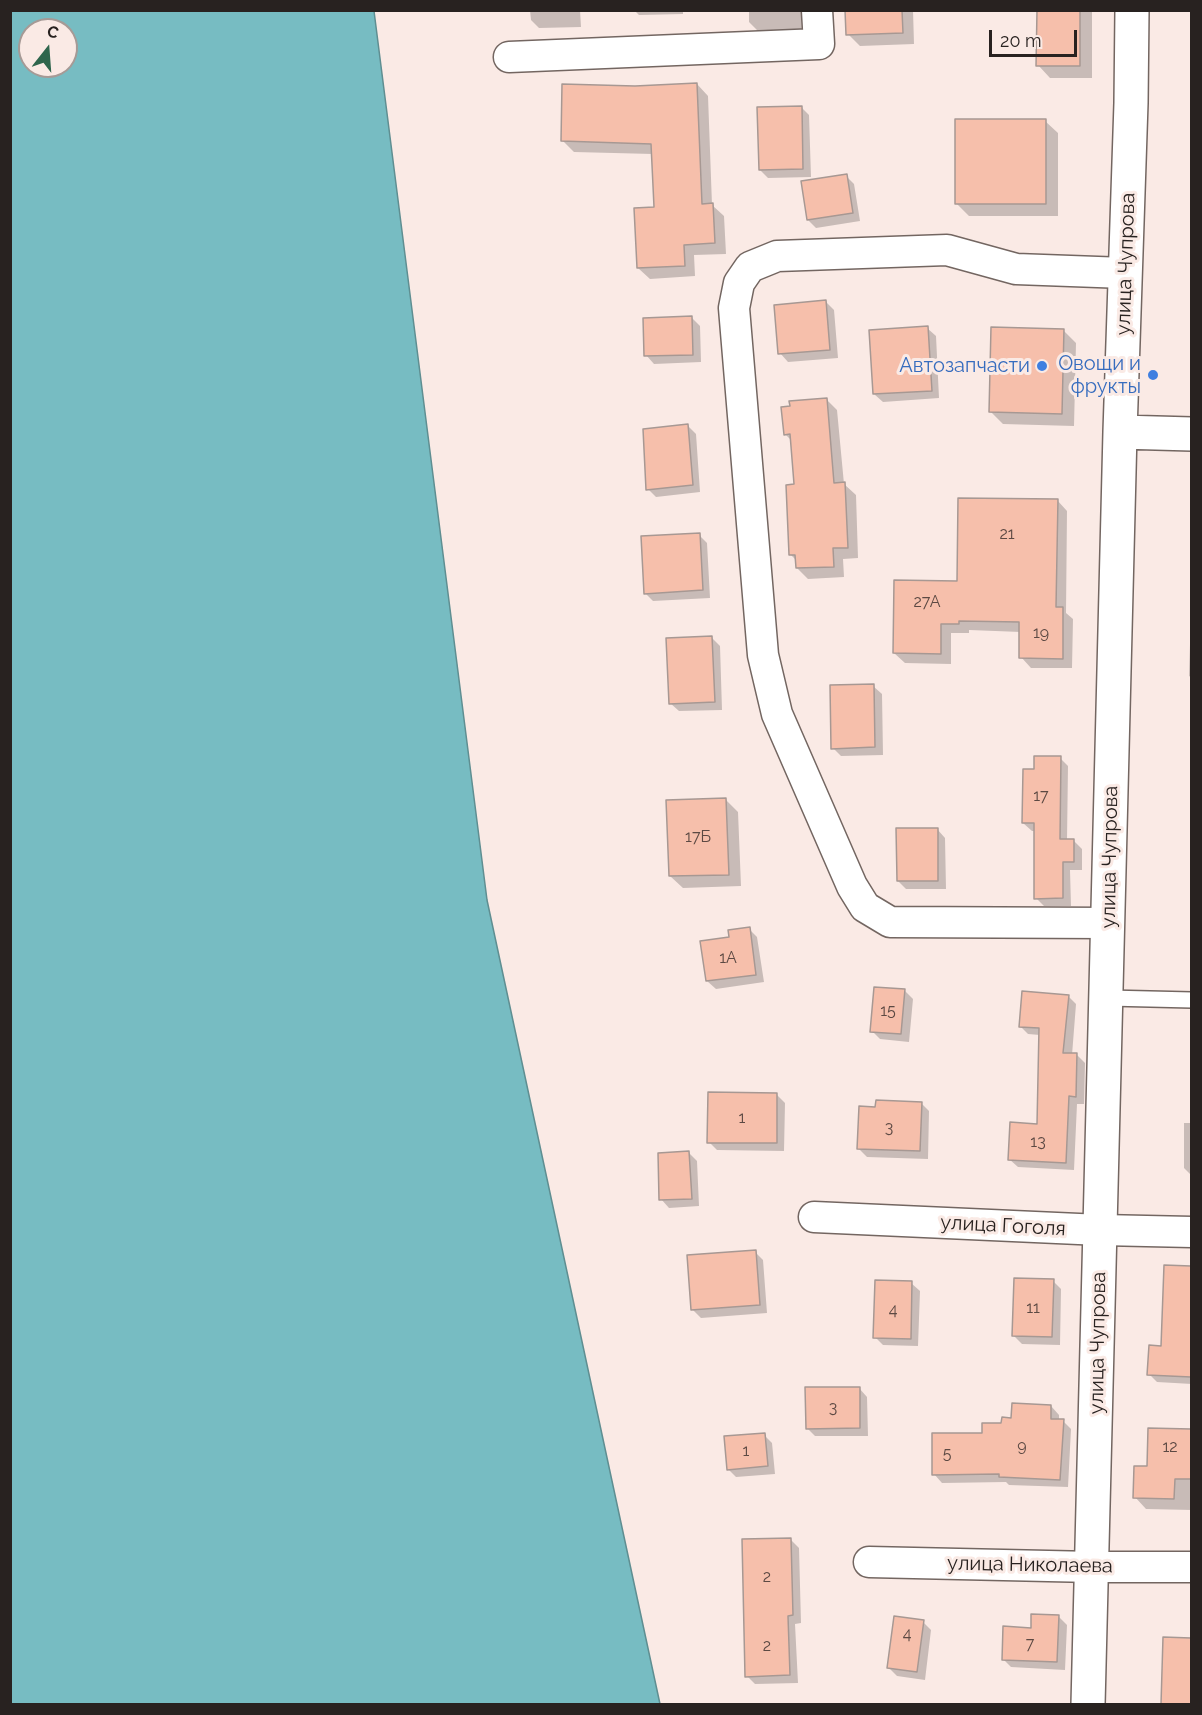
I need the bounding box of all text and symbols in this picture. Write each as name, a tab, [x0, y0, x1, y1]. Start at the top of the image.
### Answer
north arrow	[18, 18, 78, 78]
scale bar	[992, 18, 1080, 56]
text: С	[45, 22, 61, 43]
text: 20 m	[1000, 30, 1042, 51]
street label: улица Чупрова	[1112, 192, 1140, 336]
place label: Овощи и фрукты	[1058, 352, 1141, 399]
place label: Автозапчасти	[899, 354, 1030, 378]
marker: Автозапчасти	[1035, 359, 1049, 373]
marker: Овощи и фрукты	[1146, 368, 1160, 382]
house number: 21	[999, 524, 1015, 544]
house number: 27А	[914, 592, 940, 612]
house number: 19	[1033, 623, 1049, 643]
house number: 17	[1033, 786, 1049, 806]
street label: улица Чупрова	[1097, 786, 1123, 928]
house number: 17Б	[685, 827, 711, 847]
house number: 1А	[719, 948, 737, 968]
house number: 15	[880, 1001, 896, 1021]
house number: 1	[739, 1108, 745, 1128]
house number: 3	[885, 1118, 893, 1138]
house number: 13	[1030, 1132, 1046, 1152]
street label: улица Гоголя	[940, 1211, 1066, 1241]
street label: улица Чупрова	[1085, 1272, 1111, 1414]
house number: 11	[1026, 1298, 1040, 1318]
house number: 4	[889, 1300, 897, 1320]
house number: 3	[829, 1398, 837, 1418]
house number: 9	[1017, 1436, 1027, 1456]
house number: 12	[1162, 1437, 1178, 1457]
house number: 1	[743, 1441, 749, 1461]
house number: 5	[943, 1444, 951, 1464]
street label: улица Николаева	[947, 1552, 1113, 1578]
house number: 2	[763, 1567, 771, 1587]
house number: 4	[903, 1624, 911, 1644]
house number: 7	[1026, 1634, 1034, 1654]
house number: 2	[763, 1636, 771, 1656]

